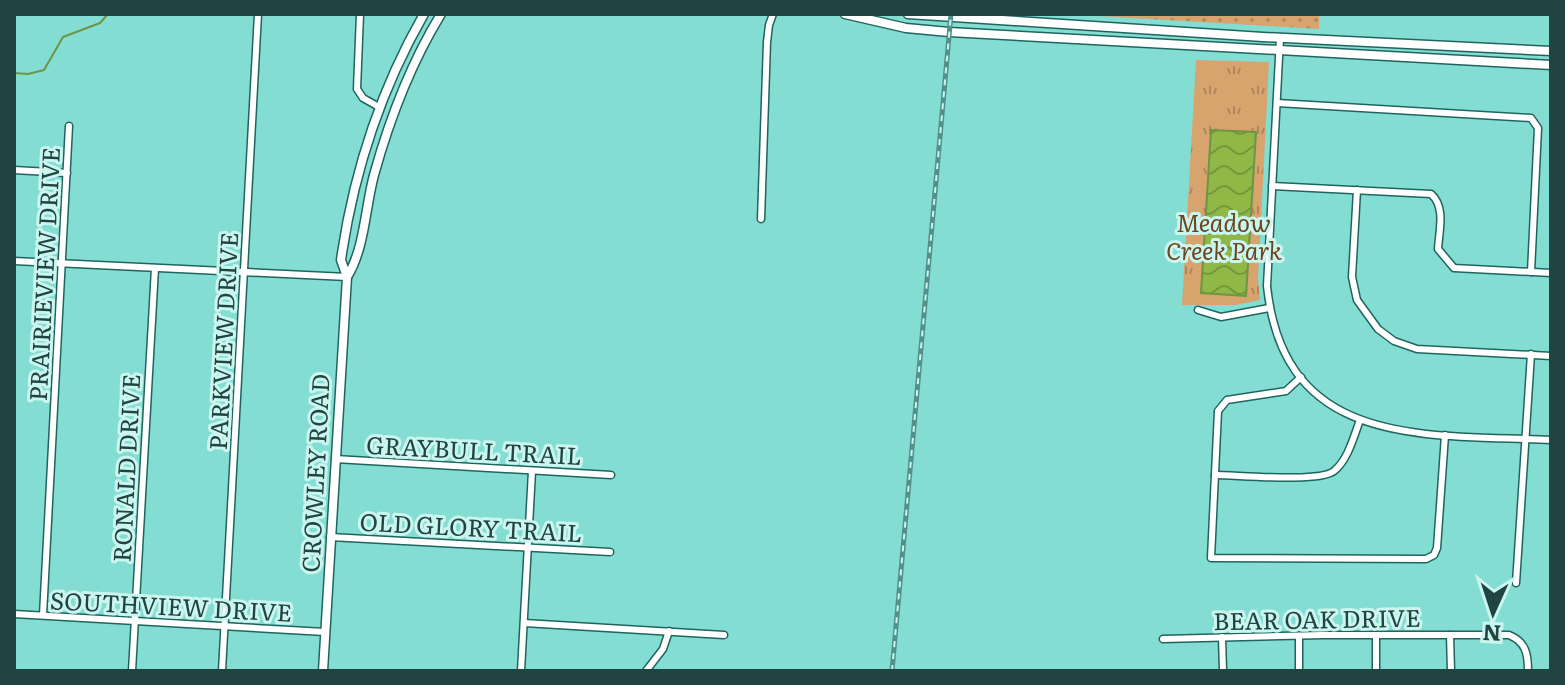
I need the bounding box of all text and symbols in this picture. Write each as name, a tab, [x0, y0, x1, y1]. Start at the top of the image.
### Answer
street label: PRAIRIEVIEW DRIVE	[19, 146, 67, 402]
park label: Meadow Creek Park	[1166, 204, 1283, 267]
street label: PARKVIEW DRIVE	[199, 231, 245, 451]
street label: RONALD DRIVE	[103, 373, 147, 563]
street label: CROWLEY ROAD	[291, 373, 337, 573]
street label: GRAYBULL TRAIL	[365, 426, 583, 472]
street label: OLD GLORY TRAIL	[359, 503, 583, 549]
north arrow	[1453, 573, 1533, 653]
street label: SOUTHVIEW DRIVE	[49, 581, 293, 629]
street label: BEAR OAK DRIVE	[1213, 599, 1421, 637]
text: N	[1482, 618, 1502, 651]

